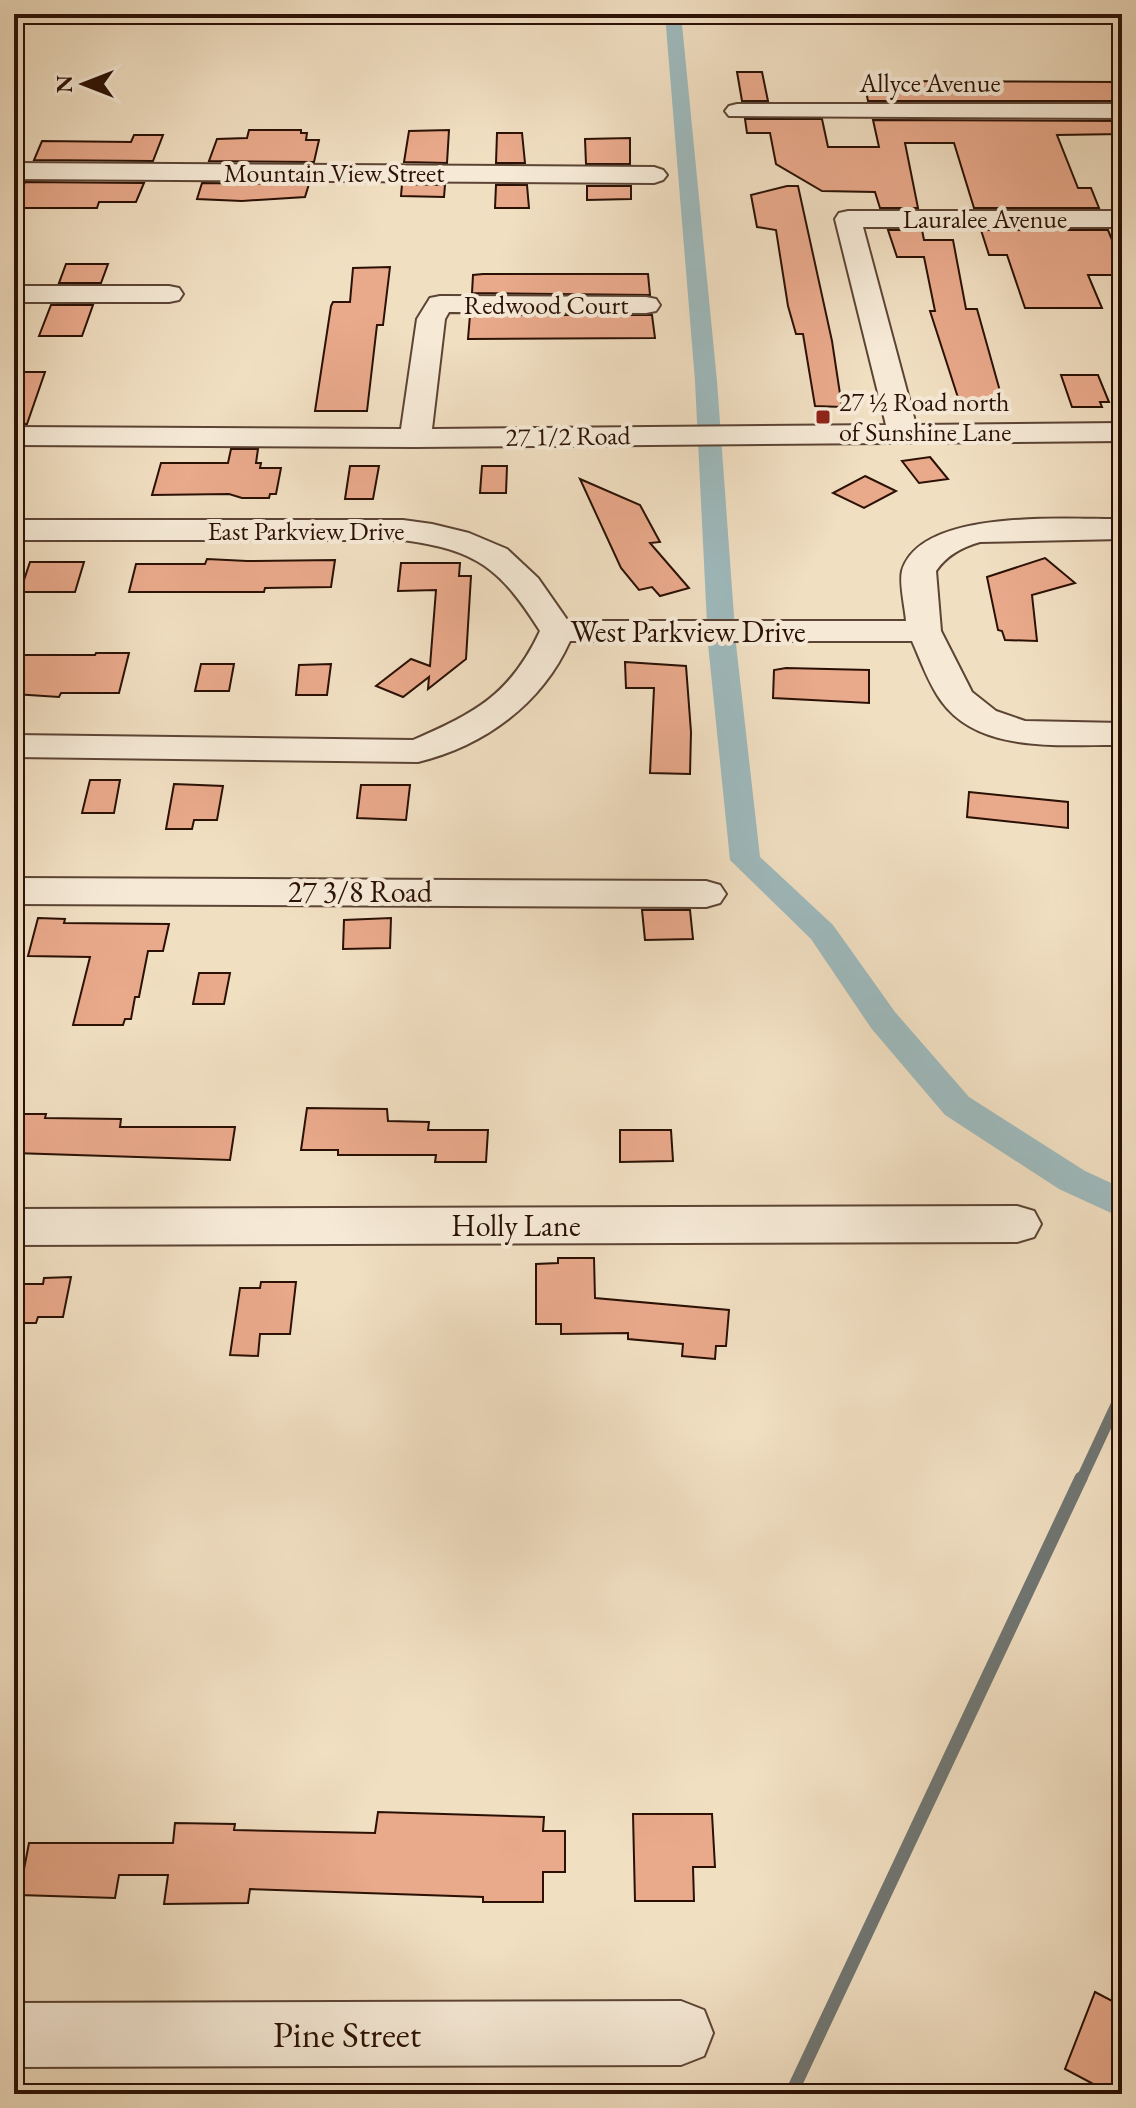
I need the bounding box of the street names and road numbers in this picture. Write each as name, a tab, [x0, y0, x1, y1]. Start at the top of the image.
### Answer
street label: Allyce Avenue	[858, 66, 1001, 100]
street label: Mountain View Street	[224, 156, 444, 190]
street label: Lauralee Avenue	[903, 202, 1067, 236]
street label: Redwood Court	[464, 288, 628, 322]
street label: 27 1/2 Road	[505, 418, 632, 454]
street label: East Parkview Drive	[208, 514, 404, 548]
street label: West Parkview Drive	[570, 612, 806, 651]
street label: 27 3/8 Road	[288, 872, 433, 911]
street label: Holly Lane	[451, 1206, 581, 1245]
street label: Pine Street	[273, 2011, 422, 2058]

